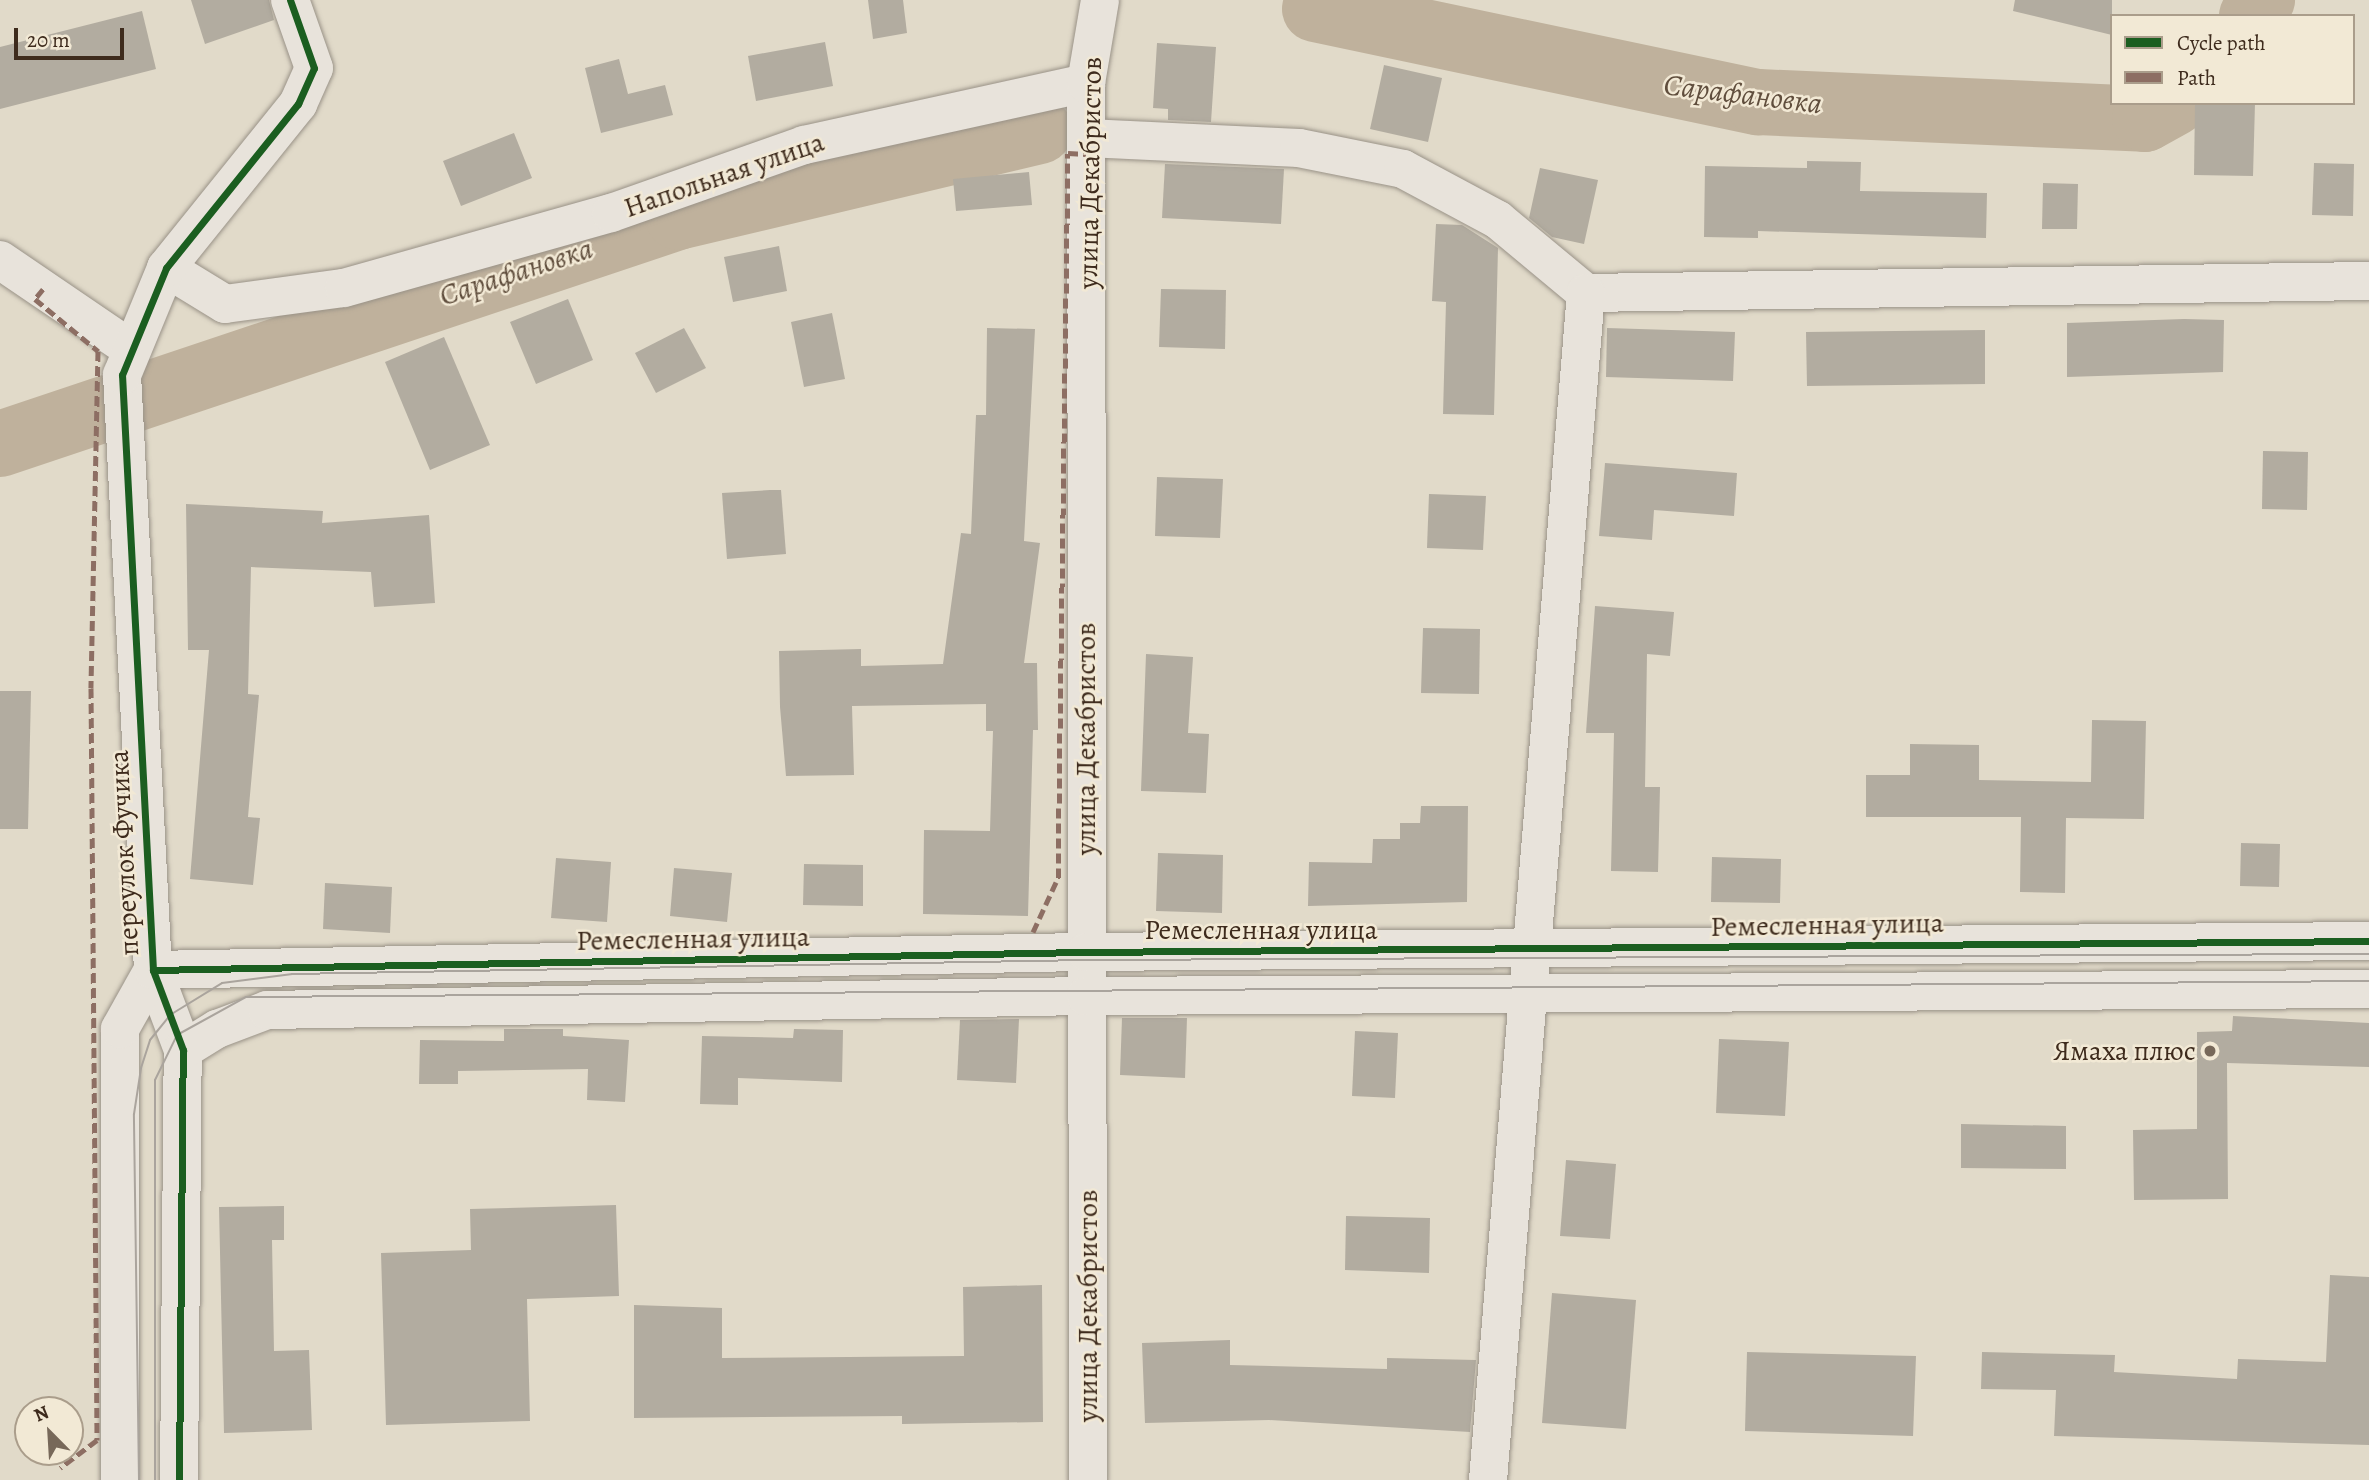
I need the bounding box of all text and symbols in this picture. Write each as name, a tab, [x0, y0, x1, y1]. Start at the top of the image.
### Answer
scale bar	[18, 14, 128, 58]
legend	[2110, 14, 2355, 105]
text: 20 m	[27, 26, 70, 54]
text: Cycle path	[2177, 29, 2266, 57]
street label: улица Декабристов	[1071, 57, 1109, 289]
text: Path	[2177, 64, 2216, 92]
water label: Сарафановка	[1662, 66, 1824, 122]
street label: Напольная улица	[620, 125, 828, 225]
water label: Сарафановка	[435, 230, 597, 314]
street label: улица Декабристов	[1069, 623, 1103, 855]
street label: переулок Фучика	[102, 749, 146, 957]
street label: Ремесленная улица	[1710, 906, 1944, 944]
street label: Ремесленная улица	[1144, 913, 1378, 947]
street label: Ремесленная улица	[576, 920, 810, 958]
place label: Ямаха плюс	[2053, 1034, 2196, 1068]
marker: Ямаха плюс	[2202, 1043, 2218, 1059]
street label: улица Декабристов	[1071, 1190, 1105, 1422]
north arrow	[14, 1396, 84, 1466]
text: N	[30, 1399, 53, 1428]

